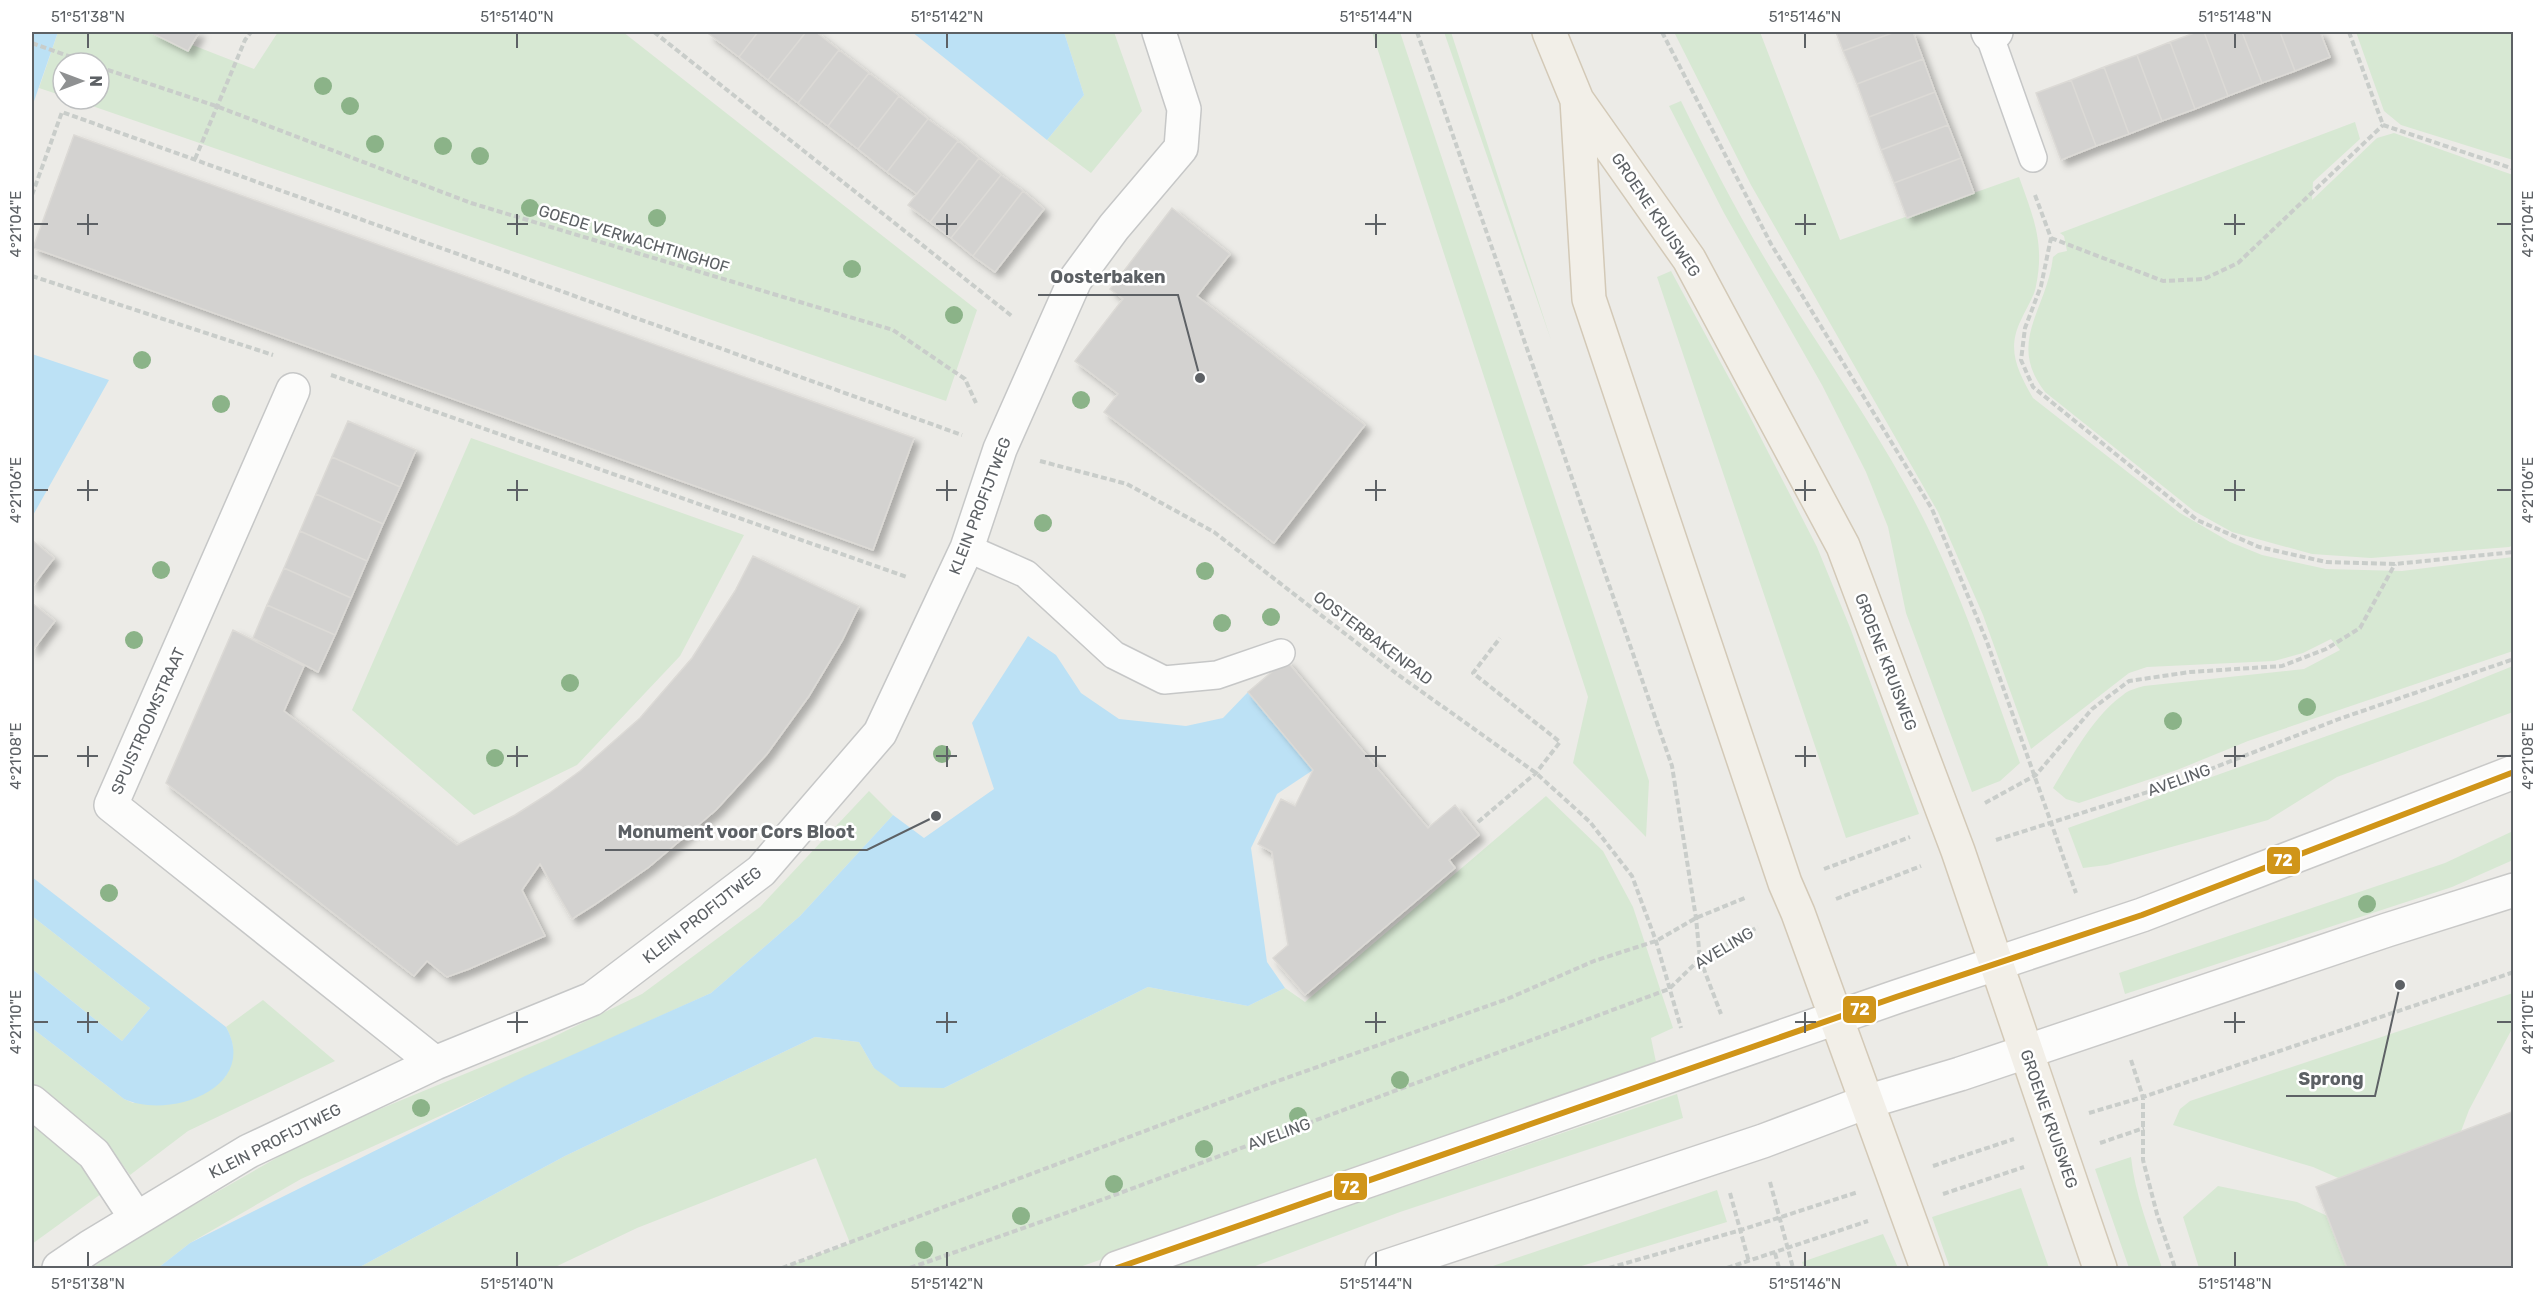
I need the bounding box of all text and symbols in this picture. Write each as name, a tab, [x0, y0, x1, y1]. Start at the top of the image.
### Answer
text: 51°51'38"N	[51, 8, 125, 26]
text: 51°51'40"N	[480, 8, 554, 26]
text: 51°51'42"N	[911, 8, 983, 26]
text: 51°51'44"N	[1340, 8, 1412, 26]
text: 51°51'46"N	[1769, 8, 1841, 26]
text: 51°51'48"N	[2198, 8, 2272, 26]
north arrow	[51, 51, 111, 111]
text: N	[86, 75, 105, 87]
street label: GROENE KRUISWEG	[1607, 149, 1705, 281]
text: 4°21'04"E	[7, 191, 25, 257]
text: 4°21'04"E	[2519, 191, 2537, 257]
street label: GOEDE VERWACHTINGHOF	[536, 201, 732, 277]
callout: Oosterbaken	[1038, 259, 1178, 295]
text: Oosterbaken	[1050, 266, 1166, 288]
street label: KLEIN PROFIJTWEG	[945, 435, 1015, 577]
text: 4°21'06"E	[7, 457, 25, 523]
text: 4°21'06"E	[2519, 457, 2537, 523]
street label: OOSTERBAKENPAD	[1310, 587, 1436, 689]
street label: GROENE KRUISWEG	[1851, 591, 1921, 733]
street label: SPUISTROOMSTRAAT	[107, 645, 189, 797]
text: 4°21'08"E	[7, 722, 25, 790]
text: 4°21'08"E	[2519, 722, 2537, 790]
street label: AVELING	[2145, 760, 2213, 800]
callout: Monument voor Cors Bloot	[605, 814, 867, 850]
text: Monument voor Cors Bloot	[617, 821, 855, 843]
line badge: 72	[2266, 846, 2301, 875]
text: 72	[2273, 851, 2293, 870]
street label: KLEIN PROFIJTWEG	[639, 863, 765, 967]
street label: AVELING	[1691, 923, 1757, 973]
text: 4°21'10"E	[7, 990, 25, 1054]
text: 4°21'10"E	[2519, 990, 2537, 1054]
line badge: 72	[1842, 995, 1877, 1024]
text: 72	[1850, 1000, 1870, 1019]
street label: GROENE KRUISWEG	[2016, 1047, 2082, 1191]
callout: Sprong	[2286, 1060, 2375, 1096]
text: Sprong	[2298, 1068, 2364, 1090]
street label: KLEIN PROFIJTWEG	[206, 1099, 344, 1183]
street label: AVELING	[1245, 1114, 1313, 1154]
line badge: 72	[1333, 1172, 1368, 1201]
text: 72	[1340, 1178, 1360, 1197]
text: 51°51'38"N	[51, 1275, 125, 1293]
text: 51°51'40"N	[480, 1275, 554, 1293]
text: 51°51'42"N	[911, 1275, 983, 1293]
text: 51°51'44"N	[1340, 1275, 1412, 1293]
text: 51°51'46"N	[1769, 1275, 1841, 1293]
text: 51°51'48"N	[2198, 1275, 2272, 1293]

